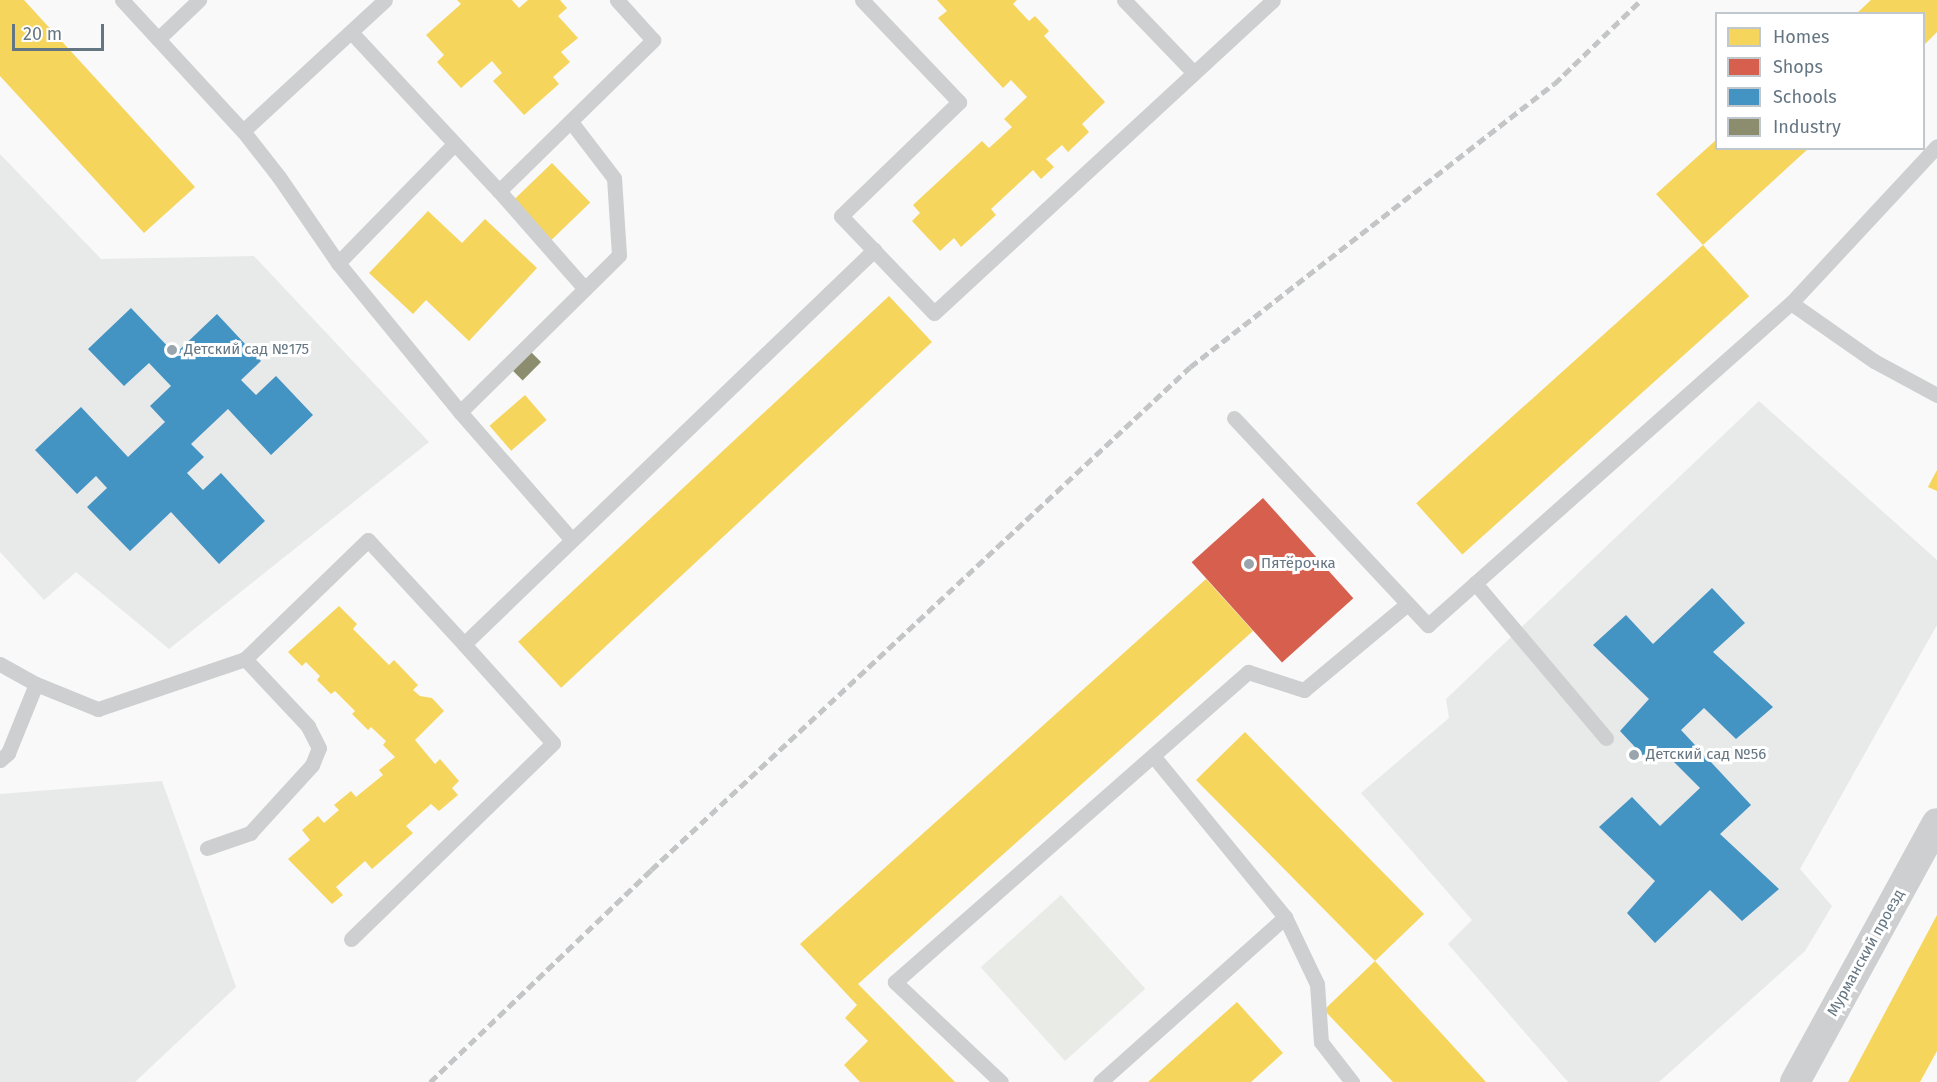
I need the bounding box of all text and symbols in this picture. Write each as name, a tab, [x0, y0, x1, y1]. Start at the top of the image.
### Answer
scale bar	[15, 12, 106, 50]
legend	[1715, 12, 1925, 150]
text: 20 m	[23, 23, 62, 45]
text: Homes	[1773, 26, 1829, 48]
text: Shops	[1773, 56, 1823, 78]
text: Schools	[1773, 86, 1837, 108]
text: Industry	[1773, 116, 1841, 138]
place label: Детский сад №175	[184, 341, 309, 359]
marker: Детский сад №175	[165, 343, 179, 357]
place label: Пятёрочка	[1261, 555, 1336, 573]
marker: Пятёрочка	[1242, 557, 1256, 571]
place label: Детский сад №56	[1646, 746, 1766, 764]
marker: Детский сад №56	[1627, 748, 1641, 762]
street label: Мурманский проезд	[1824, 887, 1908, 1019]

